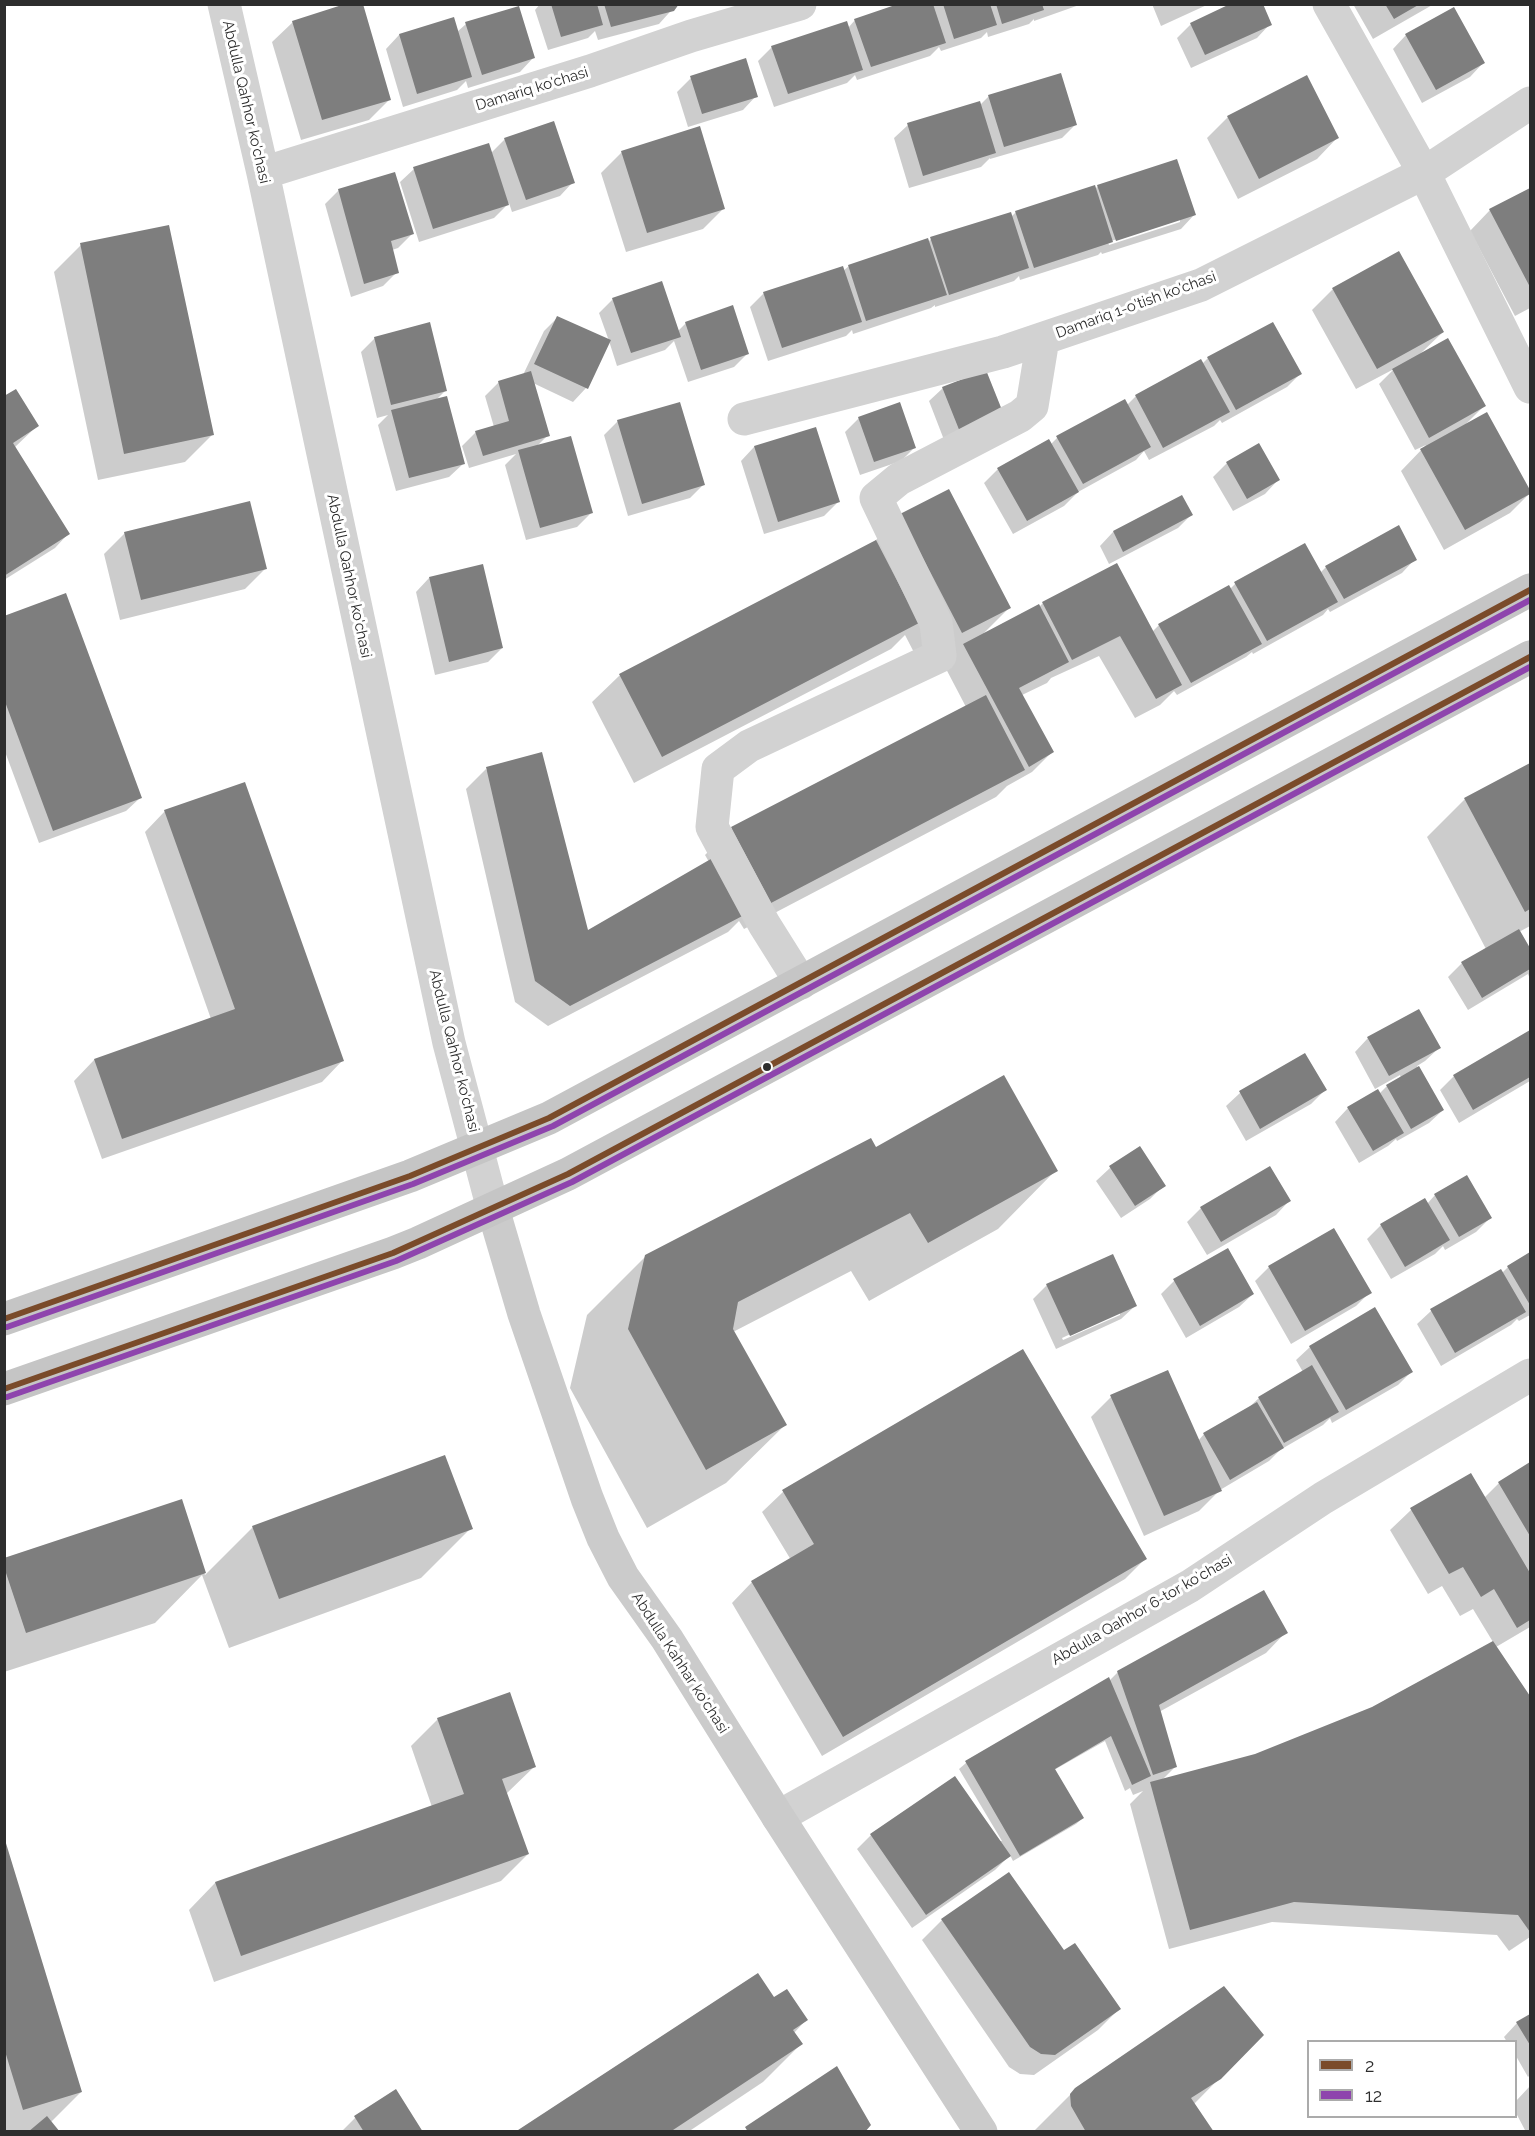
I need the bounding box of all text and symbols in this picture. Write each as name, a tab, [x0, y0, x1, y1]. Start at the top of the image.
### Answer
street label: Abdulla Qahhor ko'chasi	[218, 19, 274, 185]
street label: Damariq ko'chasi	[474, 63, 590, 115]
street label: Damariq 1-o'tish ko'chasi	[1053, 268, 1219, 342]
street label: Abdulla Qahhor ko'chasi	[323, 492, 375, 660]
street label: Abdulla Qahhor ko'chasi	[425, 968, 483, 1134]
unlabelled marker	[761, 1061, 773, 1073]
street label: Abdulla Qahhor 6-tor koʻchasi	[1049, 1551, 1235, 1669]
street label: Abdulla Kahhar ko'chasi	[628, 1589, 732, 1737]
legend	[1307, 2040, 1517, 2118]
text: 2	[1365, 2055, 1374, 2076]
text: 12	[1365, 2085, 1382, 2106]

